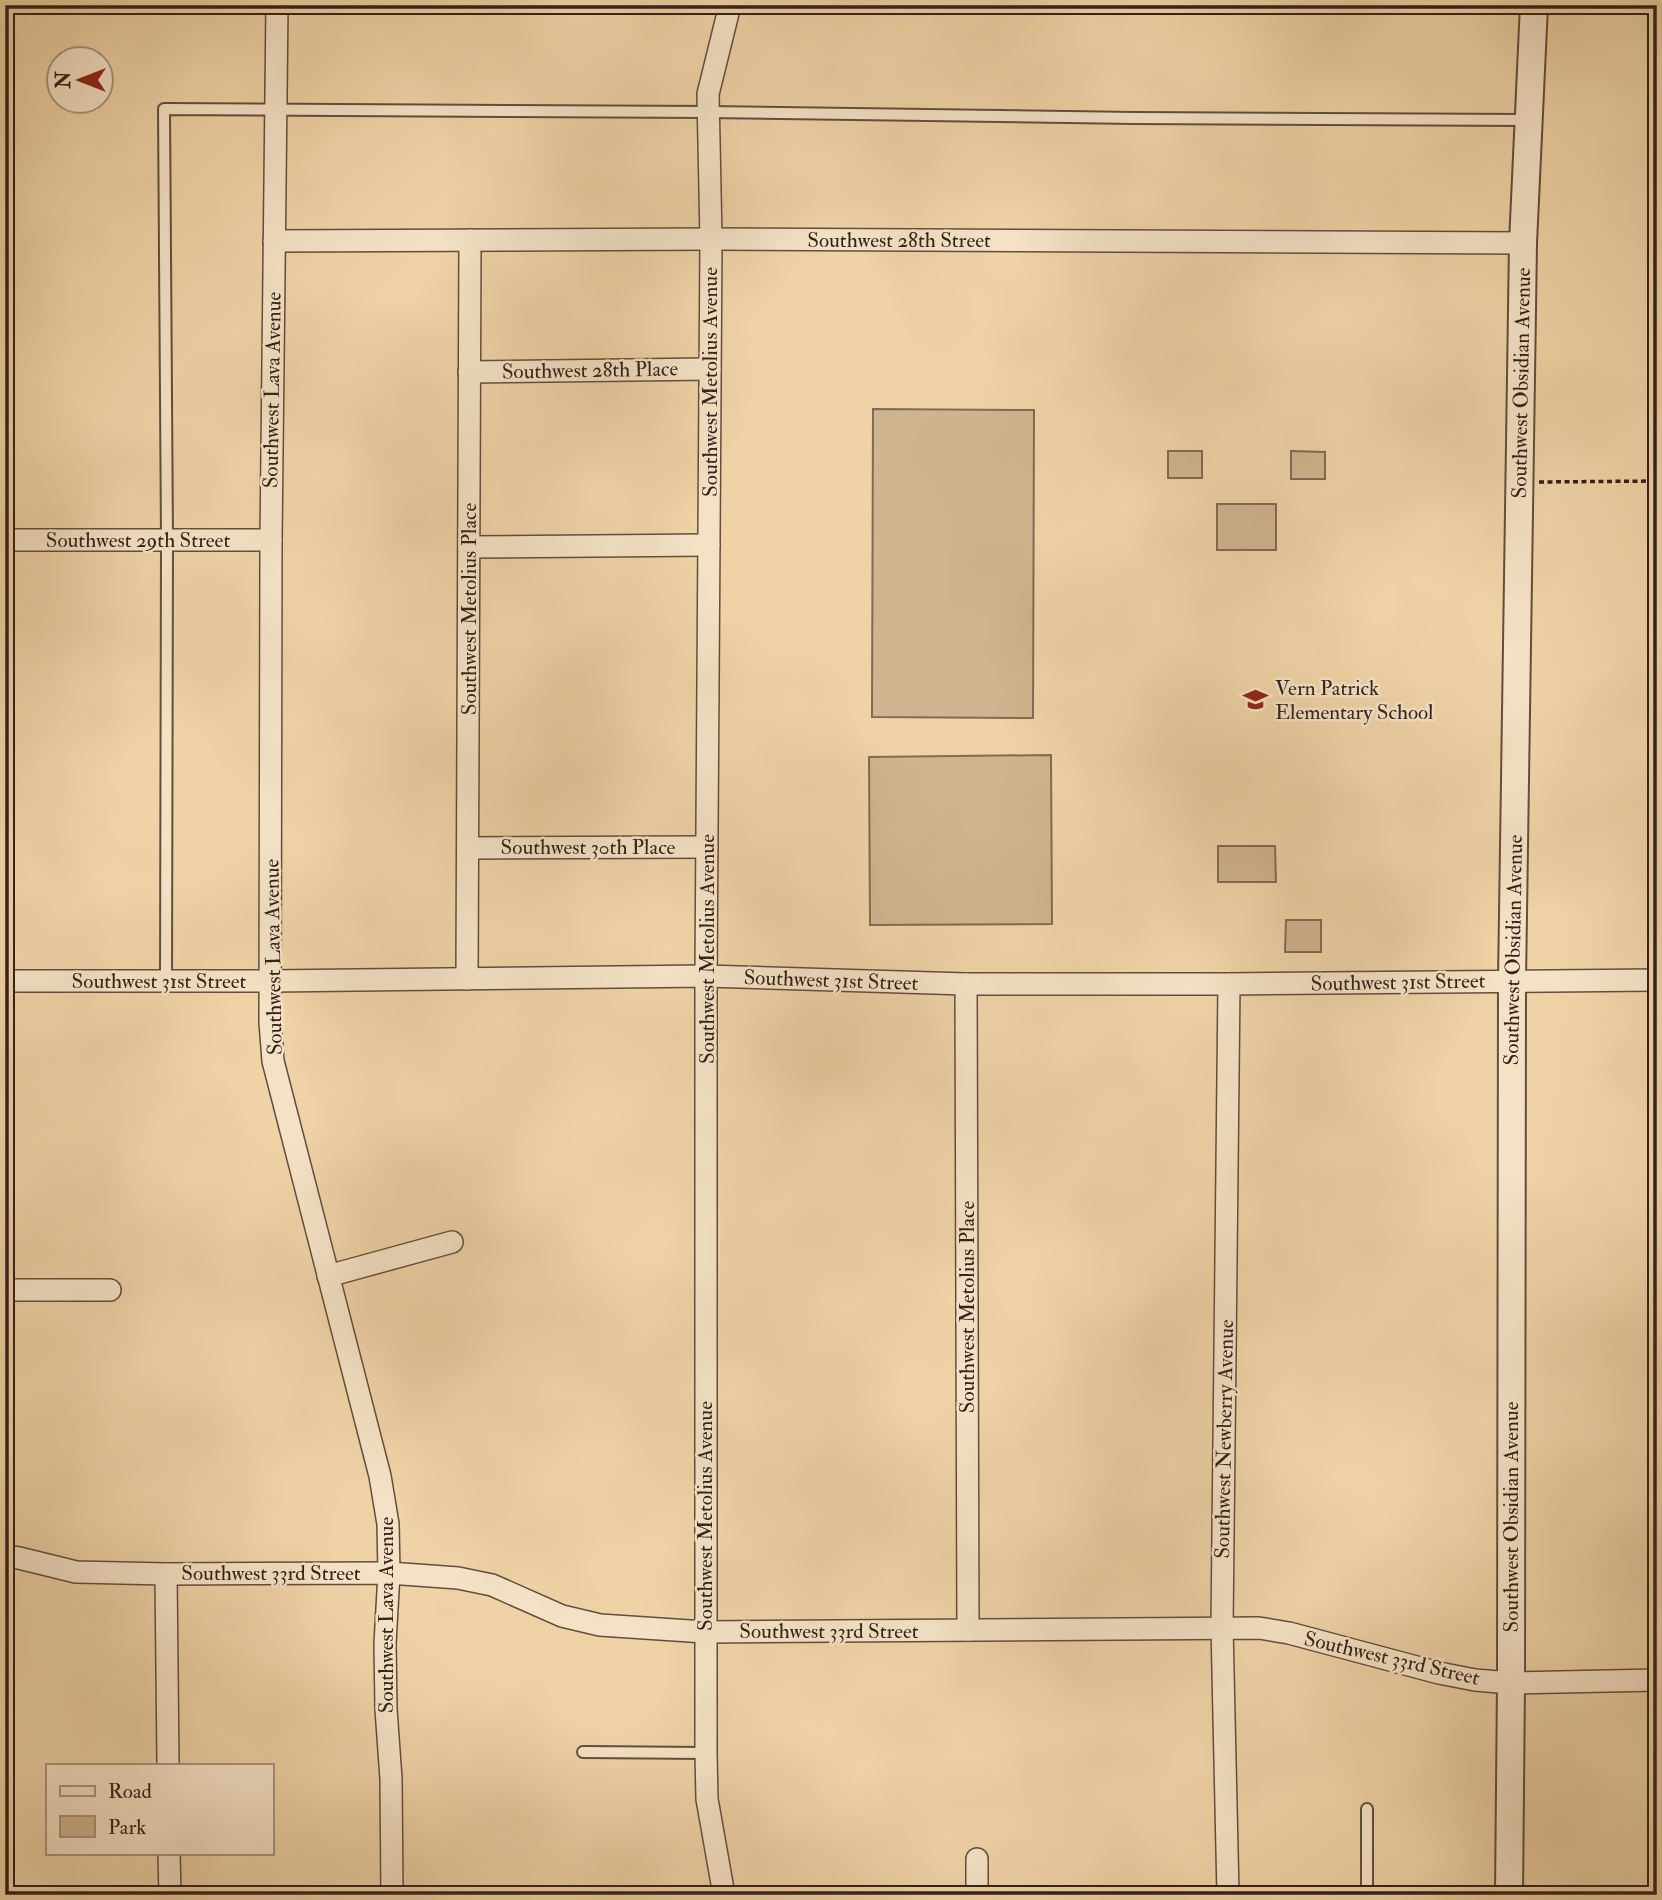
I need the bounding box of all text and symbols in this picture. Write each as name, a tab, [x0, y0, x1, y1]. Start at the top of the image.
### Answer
north arrow	[46, 46, 116, 116]
text: N	[52, 71, 76, 90]
street label: Southwest 28th Street	[807, 227, 991, 254]
street label: Southwest Metolius Avenue	[697, 267, 724, 497]
street label: Southwest Obsidian Avenue	[1506, 267, 1537, 499]
street label: Southwest Lava Avenue	[257, 291, 288, 488]
street label: Southwest 28th Place	[502, 355, 679, 386]
street label: Southwest Metolius Place	[456, 503, 483, 715]
street label: Southwest 29th Street	[46, 527, 230, 554]
place label: Vern Patrick Elementary School	[1275, 675, 1434, 726]
school or university icon: Vern Patrick Elementary School	[1241, 686, 1269, 714]
street label: Southwest 30th Place	[501, 834, 676, 861]
street label: Southwest Metolius Avenue	[694, 834, 721, 1064]
street label: Southwest Obsidian Avenue	[1498, 834, 1529, 1066]
street label: Southwest Lava Avenue	[258, 858, 289, 1055]
street label: Southwest 31st Street	[743, 964, 919, 997]
street label: Southwest 31st Street	[1310, 967, 1486, 998]
street label: Southwest 31st Street	[72, 968, 247, 995]
street label: Southwest Metolius Place	[954, 1201, 981, 1413]
street label: Southwest Newberry Avenue	[1209, 1319, 1240, 1559]
street label: Southwest Metolius Avenue	[692, 1401, 719, 1631]
street label: Southwest Obsidian Avenue	[1498, 1401, 1525, 1632]
street label: Southwest Lava Avenue	[373, 1517, 400, 1713]
street label: Southwest 33rd Street	[181, 1560, 361, 1587]
street label: Southwest 33rd Street	[739, 1618, 919, 1645]
street label: Southwest 33rd Street	[1301, 1625, 1482, 1692]
legend	[46, 1764, 273, 1854]
text: Road	[108, 1778, 153, 1805]
text: Park	[108, 1814, 146, 1841]

